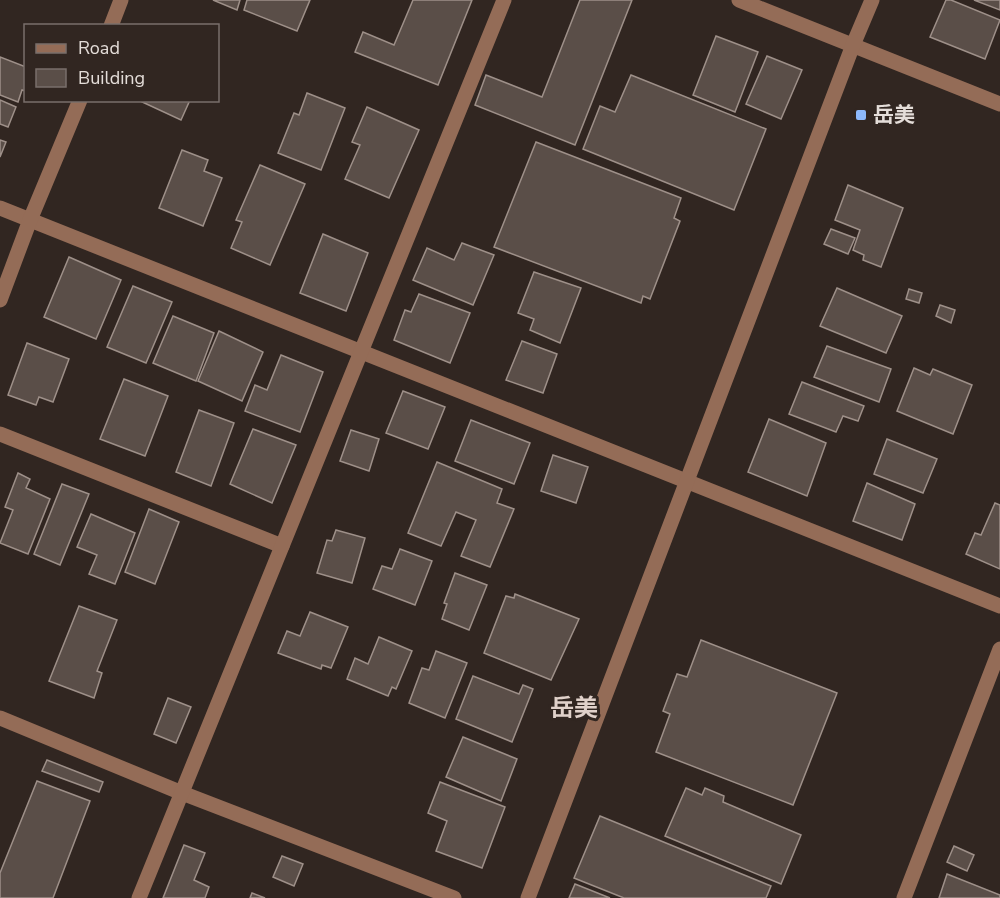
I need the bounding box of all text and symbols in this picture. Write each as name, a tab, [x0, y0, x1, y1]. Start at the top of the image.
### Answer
legend	[24, 24, 219, 102]
text: Road	[78, 36, 120, 60]
text: Building	[78, 66, 145, 90]
place label: 岳美	[873, 101, 915, 129]
marker: 岳美	[854, 108, 868, 122]
district label: 岳美	[550, 692, 598, 724]

